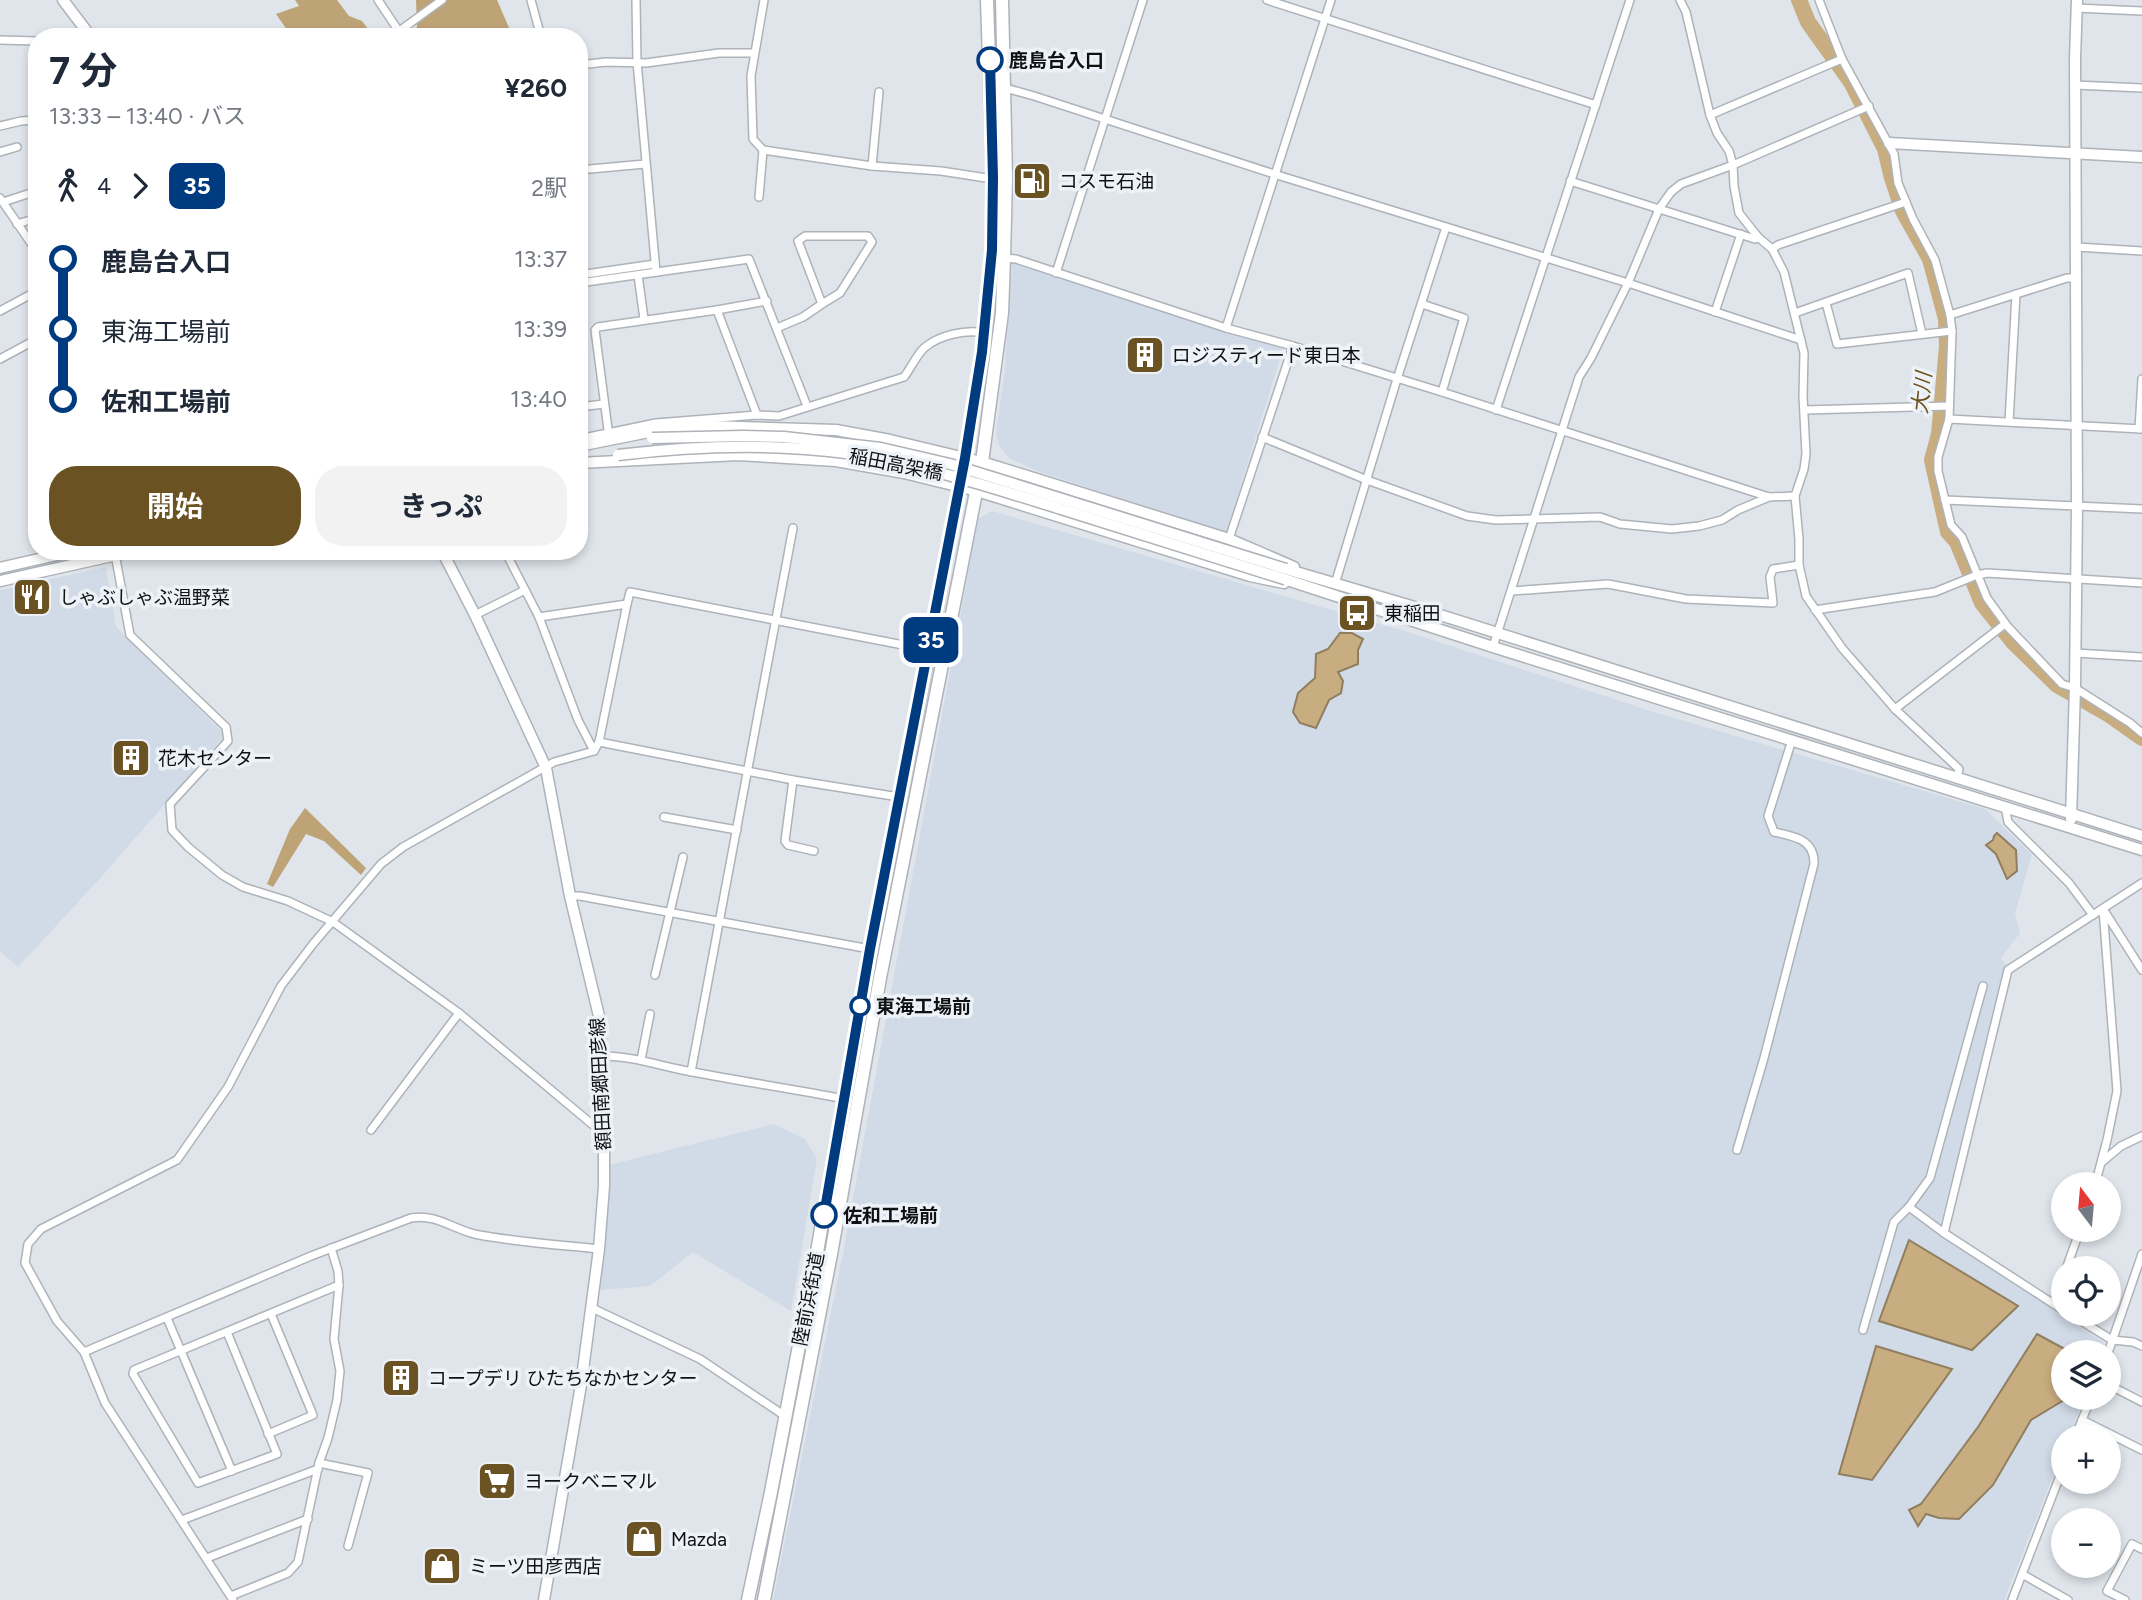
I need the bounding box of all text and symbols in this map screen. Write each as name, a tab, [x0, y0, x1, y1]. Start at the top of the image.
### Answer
marker: 鹿島台入口	[977, 47, 1003, 73]
text: 7 分	[49, 48, 117, 94]
place label: 鹿島台入口	[1009, 49, 1104, 72]
text: ¥260	[505, 72, 567, 104]
text: 13:33 – 13:40 · バス	[49, 102, 246, 130]
fuel station icon: コスモ石油	[1011, 160, 1053, 202]
icon: walk	[49, 167, 87, 205]
icon: forward	[121, 167, 159, 205]
place label: コスモ石油	[1059, 170, 1154, 193]
text: 35	[183, 171, 211, 200]
text: 4	[97, 172, 111, 200]
text: 2駅	[531, 174, 567, 202]
text: 13:37	[514, 245, 567, 273]
text: 鹿島台入口	[101, 246, 231, 278]
text: 13:39	[514, 315, 567, 343]
text: 東海工場前	[101, 316, 231, 348]
building icon: ロジスティード東日本	[1124, 334, 1166, 376]
place label: ロジスティード東日本	[1172, 344, 1361, 367]
water label: 大川	[1907, 369, 1936, 415]
text: 13:40	[510, 385, 567, 413]
text: 佐和工場前	[101, 386, 231, 418]
street label: 稲田高架橋	[847, 444, 945, 485]
button: 開始	[49, 466, 301, 546]
button: きっぷ	[315, 466, 567, 546]
restaurant icon: しゃぶしゃぶ温野菜	[11, 576, 53, 618]
place label: しゃぶしゃぶ温野菜	[59, 586, 230, 609]
bus stop icon: 東稲田	[1336, 592, 1378, 634]
place label: 東稲田	[1384, 602, 1441, 625]
line badge: 35	[900, 617, 962, 663]
text: 35	[917, 625, 945, 654]
building icon: 花木センター	[110, 737, 152, 779]
place label: 花木センター	[158, 747, 272, 770]
place label: 東海工場前	[876, 995, 971, 1018]
marker: 東海工場前	[850, 996, 870, 1016]
street label: 額田南郷田彦線	[586, 1017, 615, 1151]
north arrow	[2051, 1172, 2121, 1242]
map controls	[2051, 1172, 2121, 1578]
marker: 佐和工場前	[811, 1202, 837, 1228]
place label: 佐和工場前	[843, 1204, 938, 1227]
street label: 陸前浜街道	[788, 1250, 829, 1348]
button: locate	[2051, 1256, 2121, 1326]
button: layers	[2051, 1340, 2121, 1410]
building icon: コープデリ ひたちなかセンター	[380, 1357, 422, 1399]
place label: コープデリ ひたちなかセンター	[428, 1367, 698, 1390]
button: +	[2051, 1424, 2121, 1494]
supermarket icon: ヨークベニマル	[476, 1460, 518, 1502]
place label: ヨークベニマル	[524, 1470, 657, 1493]
button: −	[2051, 1508, 2121, 1578]
shop icon: Mazda	[623, 1518, 665, 1560]
place label: Mazda	[671, 1528, 727, 1551]
shop icon: ミーツ田彦西店	[421, 1545, 463, 1587]
place label: ミーツ田彦西店	[469, 1555, 602, 1578]

